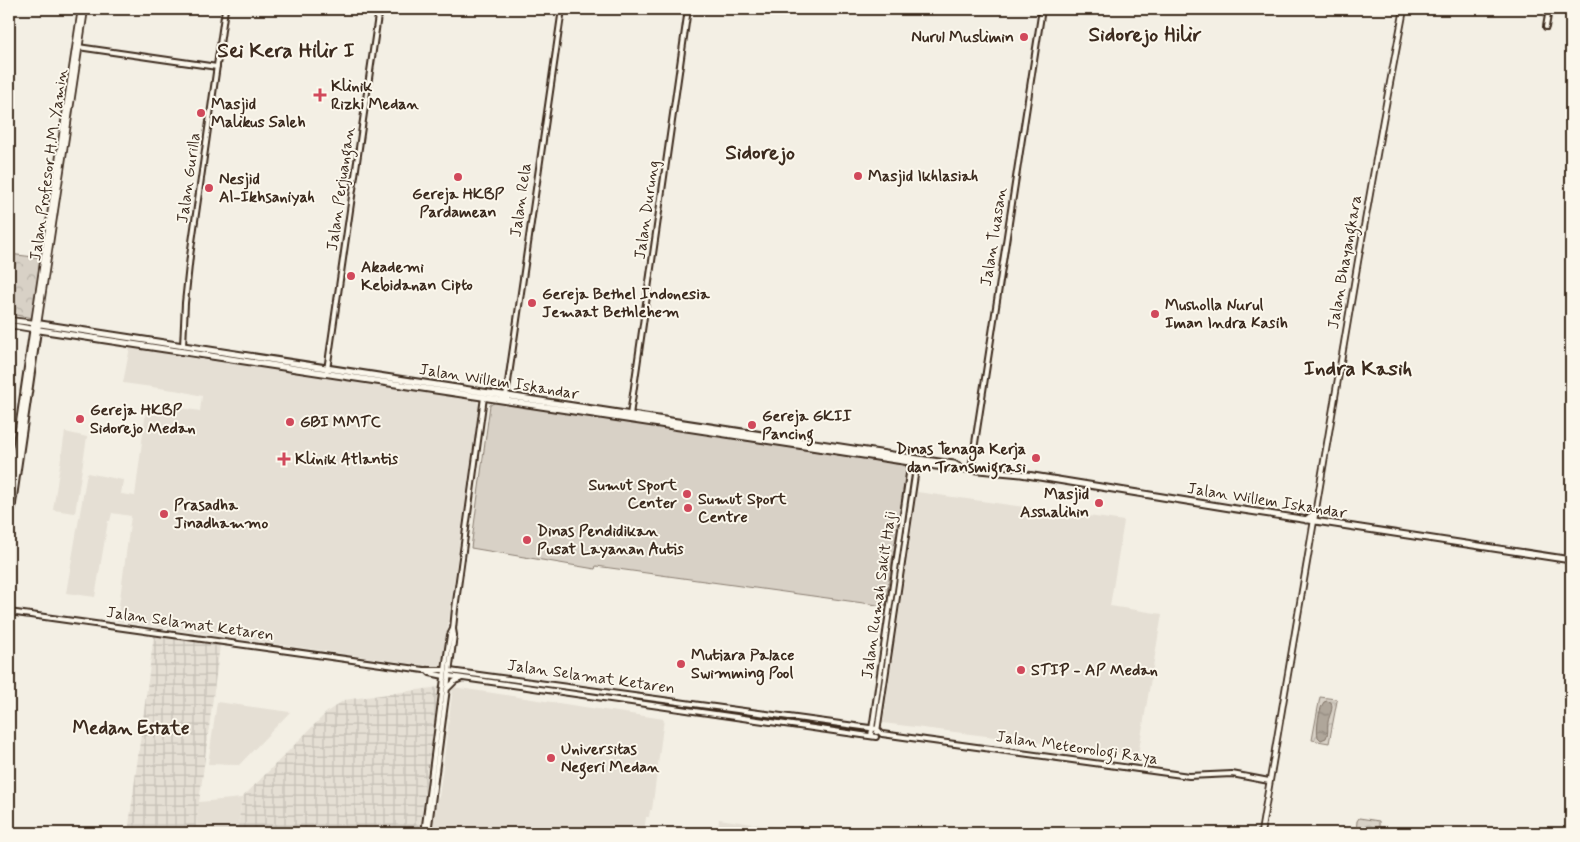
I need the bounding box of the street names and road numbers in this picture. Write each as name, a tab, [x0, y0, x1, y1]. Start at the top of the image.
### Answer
street label: Jalan Profesor H.M. Yamin	[25, 67, 73, 262]
street label: Jalan Perjuangan	[322, 125, 361, 252]
street label: Jalan Gurilla	[172, 131, 206, 225]
street label: Jalan Durung	[630, 159, 664, 261]
street label: Jalan Rela	[505, 161, 537, 239]
street label: Jalan Tuasan	[976, 185, 1012, 288]
street label: Jalan Bhayangkara	[1323, 193, 1368, 331]
street label: Jalan Willem Iskandar	[418, 359, 581, 405]
street label: Jalan Willem Iskandar	[1186, 478, 1349, 524]
street label: Jalan Rumah Sakit Haji	[857, 510, 901, 680]
street label: Jalan Selamat Ketaren	[105, 602, 275, 646]
street label: Jalan Selamat Ketaren	[506, 655, 676, 699]
street label: Jalan Meteorologi Raya	[995, 726, 1159, 771]

